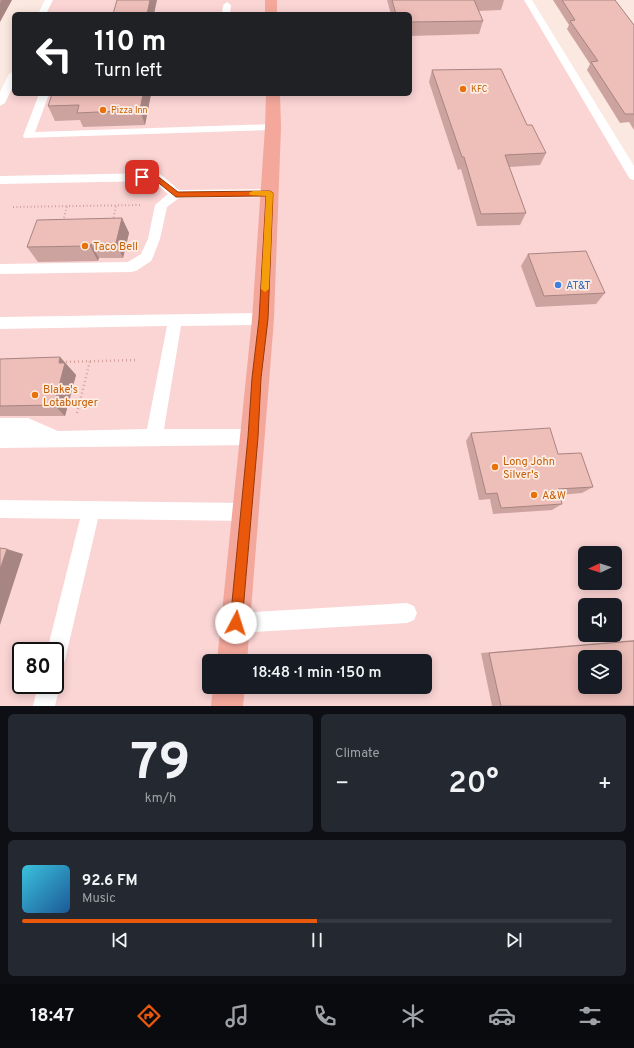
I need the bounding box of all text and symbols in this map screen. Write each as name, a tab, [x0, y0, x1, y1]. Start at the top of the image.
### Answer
text: 110 m	[94, 25, 166, 61]
icon: left	[28, 28, 80, 80]
text: Turn left	[94, 60, 162, 83]
marker: KFC	[458, 84, 468, 94]
place label: KFC	[471, 84, 488, 95]
marker: Pizza Inn	[98, 105, 108, 115]
place label: Pizza Inn	[111, 105, 148, 116]
pin	[125, 160, 159, 194]
icon: arrive	[131, 166, 153, 188]
place label: Taco Bell	[93, 240, 138, 254]
marker: Taco Bell	[80, 241, 90, 251]
place label: AT&T	[566, 279, 591, 293]
marker: AT&T	[553, 280, 563, 290]
place label: Blake's Lotaburger	[43, 383, 99, 410]
marker: Blake's Lotaburger	[30, 390, 40, 400]
place label: Long John Silver's	[503, 455, 555, 482]
marker: Long John Silver's	[490, 462, 500, 472]
place label: A&W	[542, 489, 566, 503]
marker: A&W	[529, 490, 539, 500]
north arrow	[578, 546, 622, 590]
map controls	[578, 546, 622, 694]
button: sound	[578, 598, 622, 642]
position arrow	[215, 602, 257, 644]
speed limit sign: 80	[12, 642, 64, 694]
button: layers	[578, 650, 622, 694]
text: 18:48 · 1 min · 150 m	[252, 664, 382, 683]
text: 79	[131, 732, 190, 798]
text: Climate	[335, 746, 380, 762]
text: 20°	[448, 766, 499, 803]
text: −	[335, 771, 349, 798]
text: +	[598, 771, 612, 798]
text: km/h	[145, 791, 176, 807]
text: 92.6 FM	[82, 872, 138, 891]
text: Music	[82, 891, 116, 907]
icon: previous	[109, 929, 131, 951]
icon: pause	[306, 929, 328, 951]
icon: next	[503, 929, 525, 951]
icon: directions	[135, 1002, 163, 1030]
icon: music	[223, 1002, 251, 1030]
icon: phone	[311, 1002, 339, 1030]
icon: climate	[399, 1002, 427, 1030]
icon: car	[488, 1002, 516, 1030]
icon: filters	[576, 1002, 604, 1030]
text: 18:47	[30, 1005, 74, 1028]

